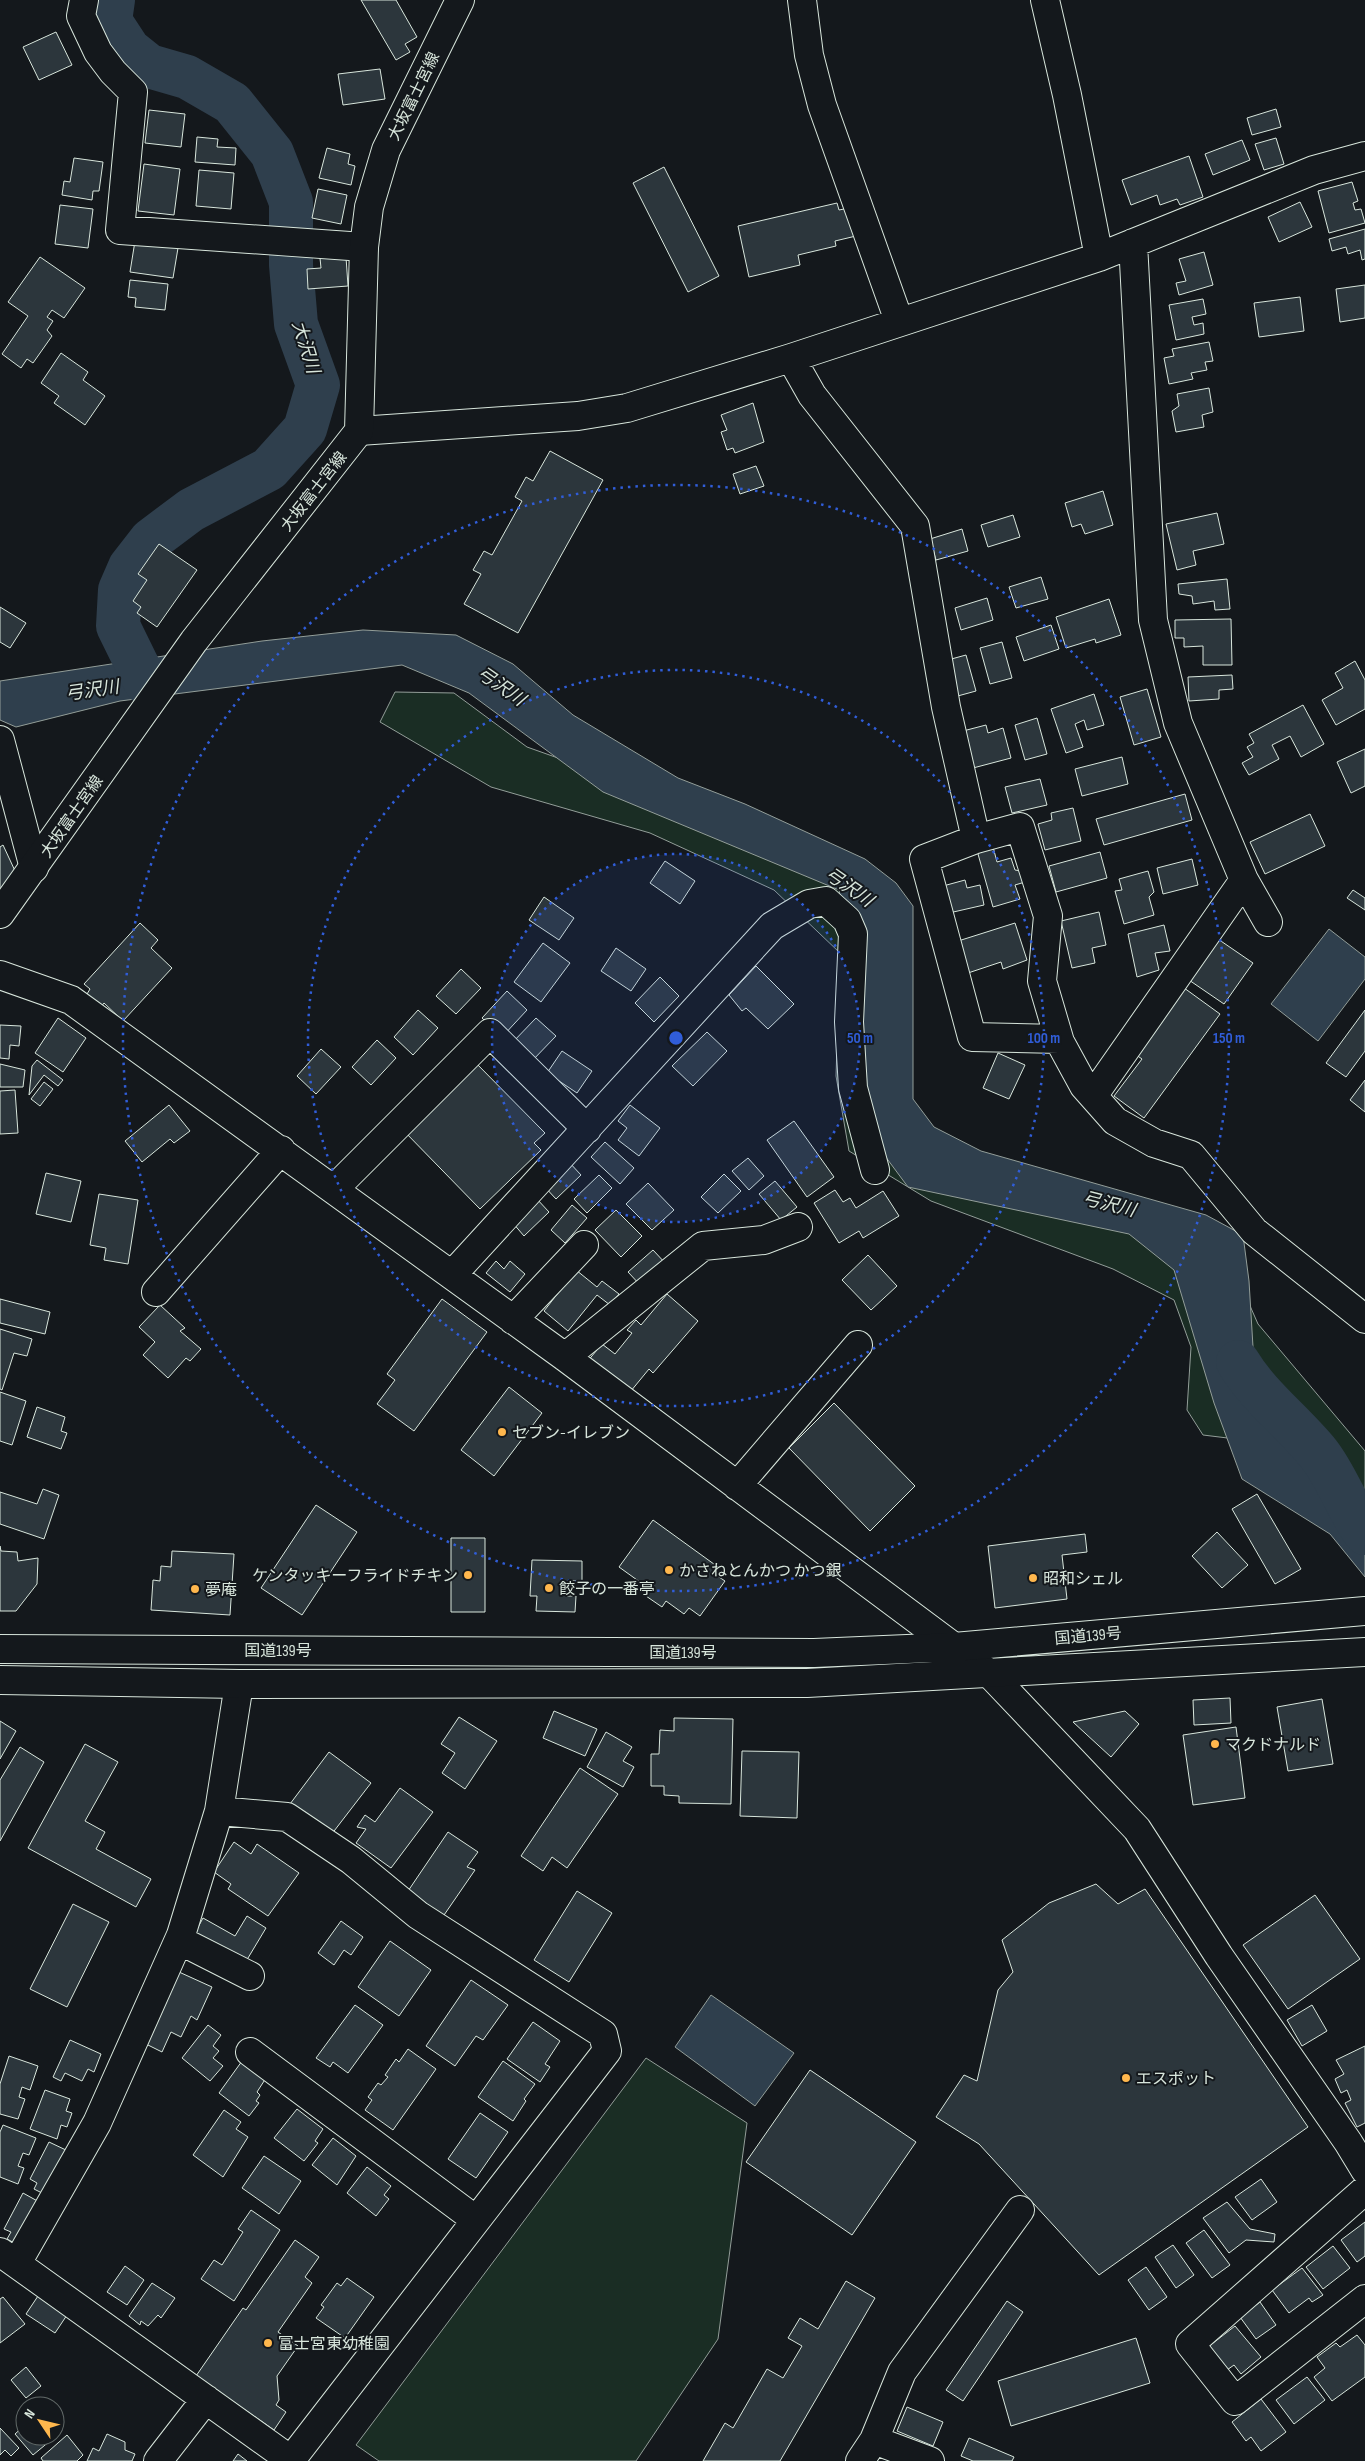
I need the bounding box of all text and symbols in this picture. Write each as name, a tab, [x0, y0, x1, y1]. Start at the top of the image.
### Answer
street label: 大坂富士宮線	[385, 49, 444, 144]
water label: 大沢川	[288, 318, 324, 378]
street label: 大坂富士宮線	[277, 448, 351, 536]
water label: 弓沢川	[473, 662, 530, 712]
water label: 弓沢川	[64, 676, 122, 705]
street label: 大坂富士宮線	[37, 772, 108, 862]
water label: 弓沢川	[821, 863, 878, 913]
centre of rings	[667, 1029, 685, 1047]
text: 50 m	[847, 1029, 873, 1048]
text: 100 m	[1028, 1029, 1060, 1048]
text: 150 m	[1213, 1029, 1245, 1048]
water label: 弓沢川	[1080, 1188, 1140, 1222]
place label: セブン-イレブン	[512, 1424, 630, 1443]
marker: セブン-イレブン	[496, 1426, 508, 1438]
place label: かさねとんかつ かつ銀	[679, 1562, 842, 1581]
marker: かさねとんかつ かつ銀	[663, 1564, 675, 1576]
place label: ケンタッキーフライドチキン	[252, 1567, 458, 1586]
marker: ケンタッキーフライドチキン	[462, 1569, 474, 1581]
place label: 昭和シェル	[1043, 1570, 1123, 1589]
marker: 昭和シェル	[1027, 1572, 1039, 1584]
place label: 餃子の一番亭	[559, 1580, 655, 1599]
place label: 夢庵	[205, 1581, 237, 1600]
marker: 餃子の一番亭	[543, 1582, 555, 1594]
marker: 夢庵	[189, 1583, 201, 1595]
street label: 国道139号	[1054, 1624, 1123, 1649]
street label: 国道139号	[244, 1642, 312, 1661]
street label: 国道139号	[649, 1644, 717, 1663]
place label: マクドナルド	[1225, 1736, 1321, 1755]
marker: マクドナルド	[1209, 1738, 1221, 1750]
place label: エスポット	[1136, 2070, 1216, 2089]
marker: エスポット	[1120, 2072, 1132, 2084]
place label: 富士宮東幼稚園	[278, 2335, 390, 2354]
marker: 富士宮東幼稚園	[262, 2337, 274, 2349]
north arrow	[15, 2396, 65, 2446]
text: N	[21, 2406, 39, 2422]

